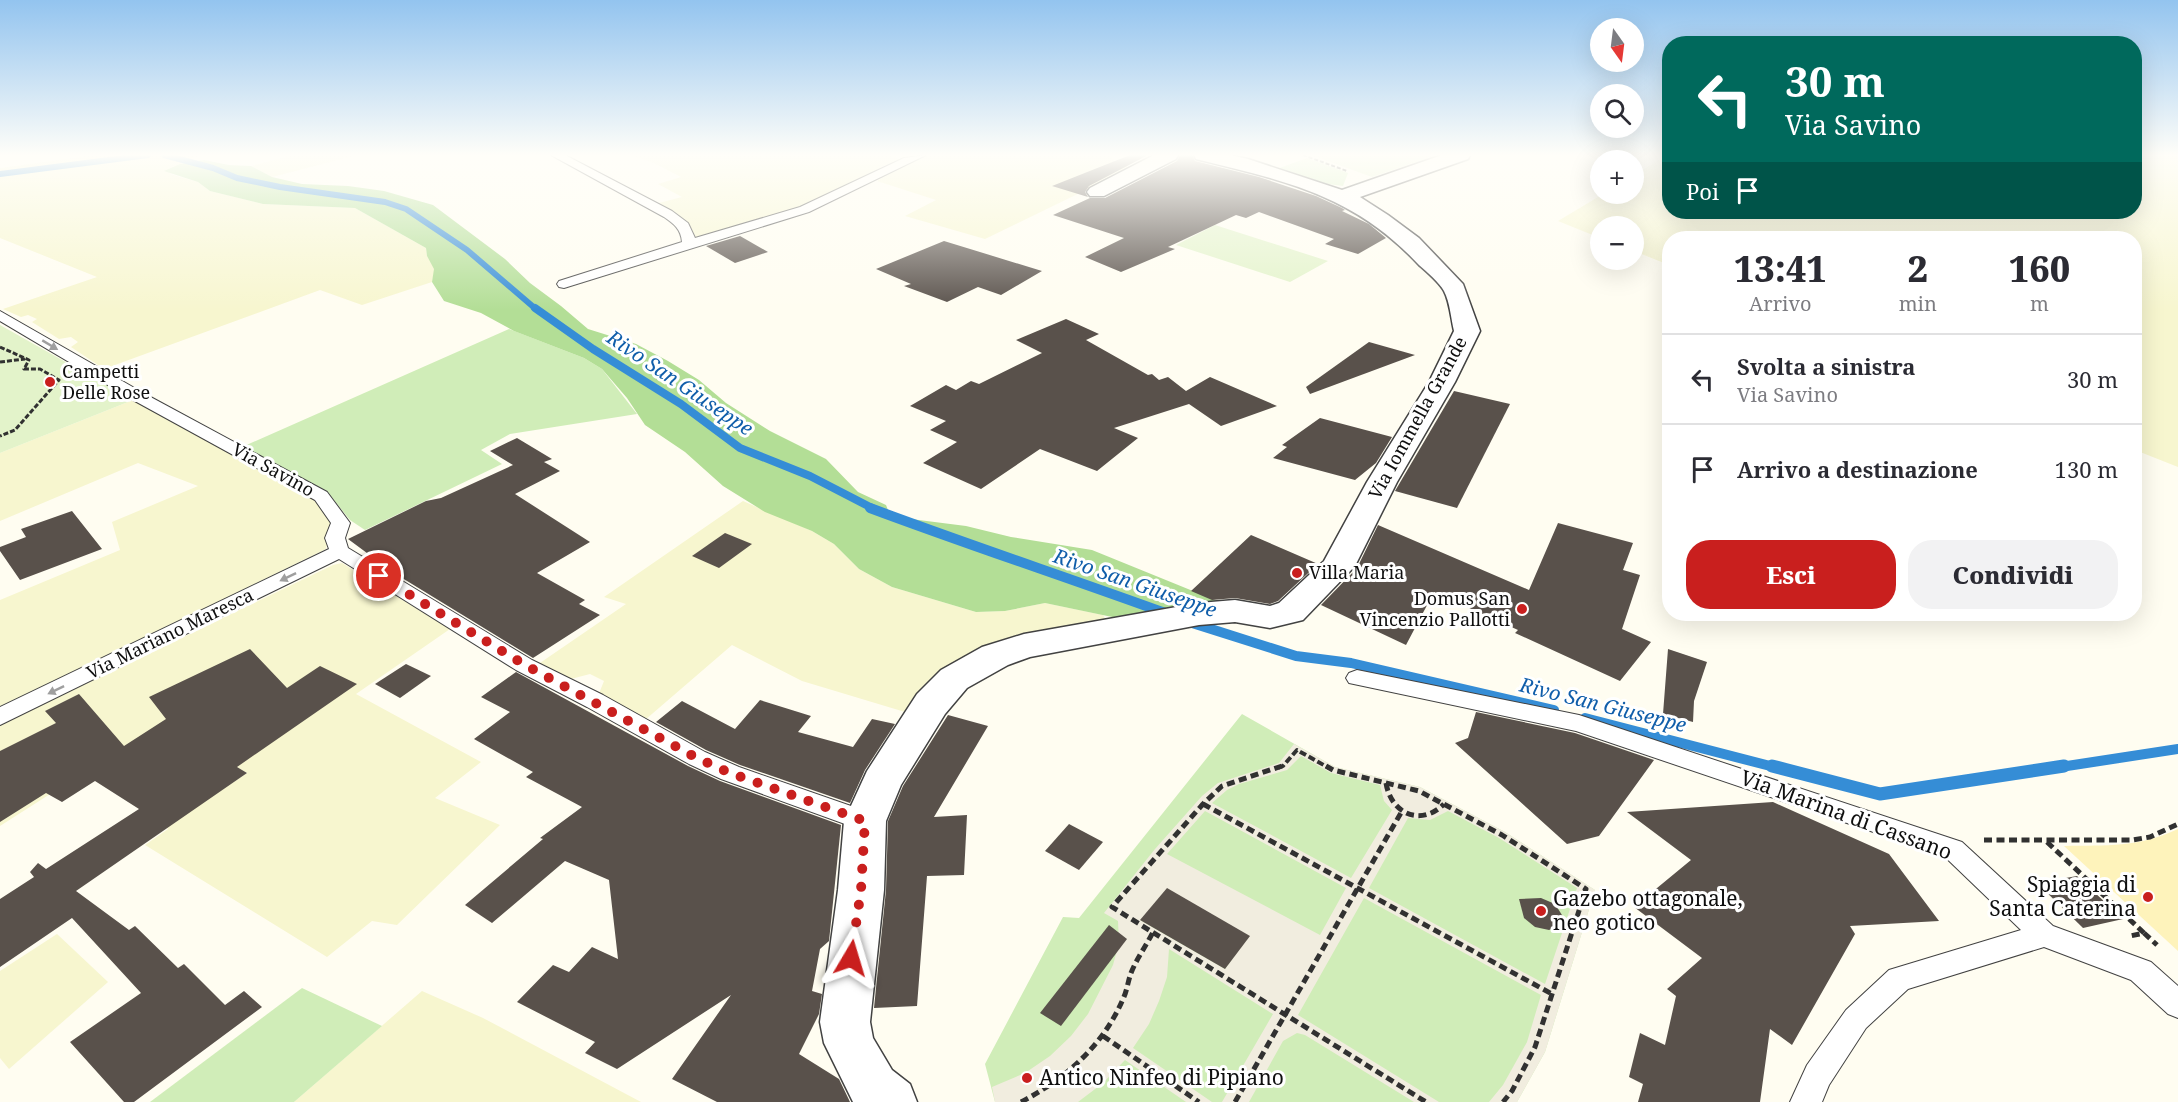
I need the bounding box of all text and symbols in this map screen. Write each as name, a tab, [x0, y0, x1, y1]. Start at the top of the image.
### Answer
north arrow	[1590, 18, 1644, 72]
map controls	[1590, 18, 1644, 270]
text: 30 m	[1785, 52, 1885, 109]
icon: left	[1686, 60, 1764, 138]
button: search	[1590, 84, 1644, 138]
text: Via Savino	[1785, 106, 1921, 143]
button: +	[1590, 150, 1644, 204]
icon: arrive	[1731, 174, 1764, 207]
text: Poi	[1686, 176, 1719, 206]
button: −	[1590, 216, 1644, 270]
text: 13:41	[1734, 244, 1827, 293]
text: 2	[1908, 244, 1928, 293]
text: 160	[2009, 244, 2070, 293]
text: Arrivo	[1749, 290, 1812, 317]
text: min	[1899, 290, 1937, 317]
text: m	[2030, 290, 2049, 317]
water label: Rivo San Giuseppe	[601, 323, 759, 442]
street label: Via Iommella Grande	[1362, 332, 1472, 503]
one-way arrow	[42, 340, 58, 351]
text: Svolta a sinistra	[1737, 351, 1916, 381]
place label: Campetti Delle Rose	[62, 359, 150, 404]
icon: left	[1686, 363, 1719, 396]
text: 30 m	[2067, 364, 2118, 394]
marker: Campetti Delle Rose	[43, 375, 57, 389]
text: Via Savino	[1737, 381, 1838, 408]
street label: Via Savino	[228, 437, 319, 502]
icon: arrive	[1686, 453, 1719, 486]
text: Arrivo a destinazione	[1737, 454, 1978, 484]
text: 130 m	[2055, 454, 2118, 484]
button: Esci	[1686, 540, 1896, 609]
button: Condividi	[1908, 540, 2118, 609]
water label: Rivo San Giuseppe	[1049, 542, 1220, 623]
pin	[353, 550, 404, 601]
icon: arrive	[362, 559, 395, 592]
place label: Villa Maria	[1309, 560, 1404, 584]
marker: Villa Maria	[1290, 566, 1304, 580]
one-way arrow	[279, 572, 296, 582]
street label: Via Mariano Maresca	[82, 582, 257, 684]
place label: Domus San Vincenzio Pallotti	[1359, 586, 1510, 631]
marker: Domus San Vincenzio Pallotti	[1515, 602, 1529, 616]
water label: Rivo San Giuseppe	[1516, 671, 1689, 738]
one-way arrow	[47, 685, 64, 695]
street label: Via Marina di Cassano	[1737, 763, 1956, 865]
place label: Spiaggia di Santa Caterina	[1989, 870, 2136, 922]
place label: Gazebo ottagonale, neo gotico	[1553, 884, 1743, 936]
marker: Spiaggia di Santa Caterina	[2141, 890, 2155, 904]
marker: Gazebo ottagonale, neo gotico	[1534, 904, 1548, 918]
position arrow	[819, 926, 883, 990]
place label: Antico Ninfeo di Pipiano	[1039, 1063, 1284, 1091]
marker: Antico Ninfeo di Pipiano	[1020, 1071, 1034, 1085]

